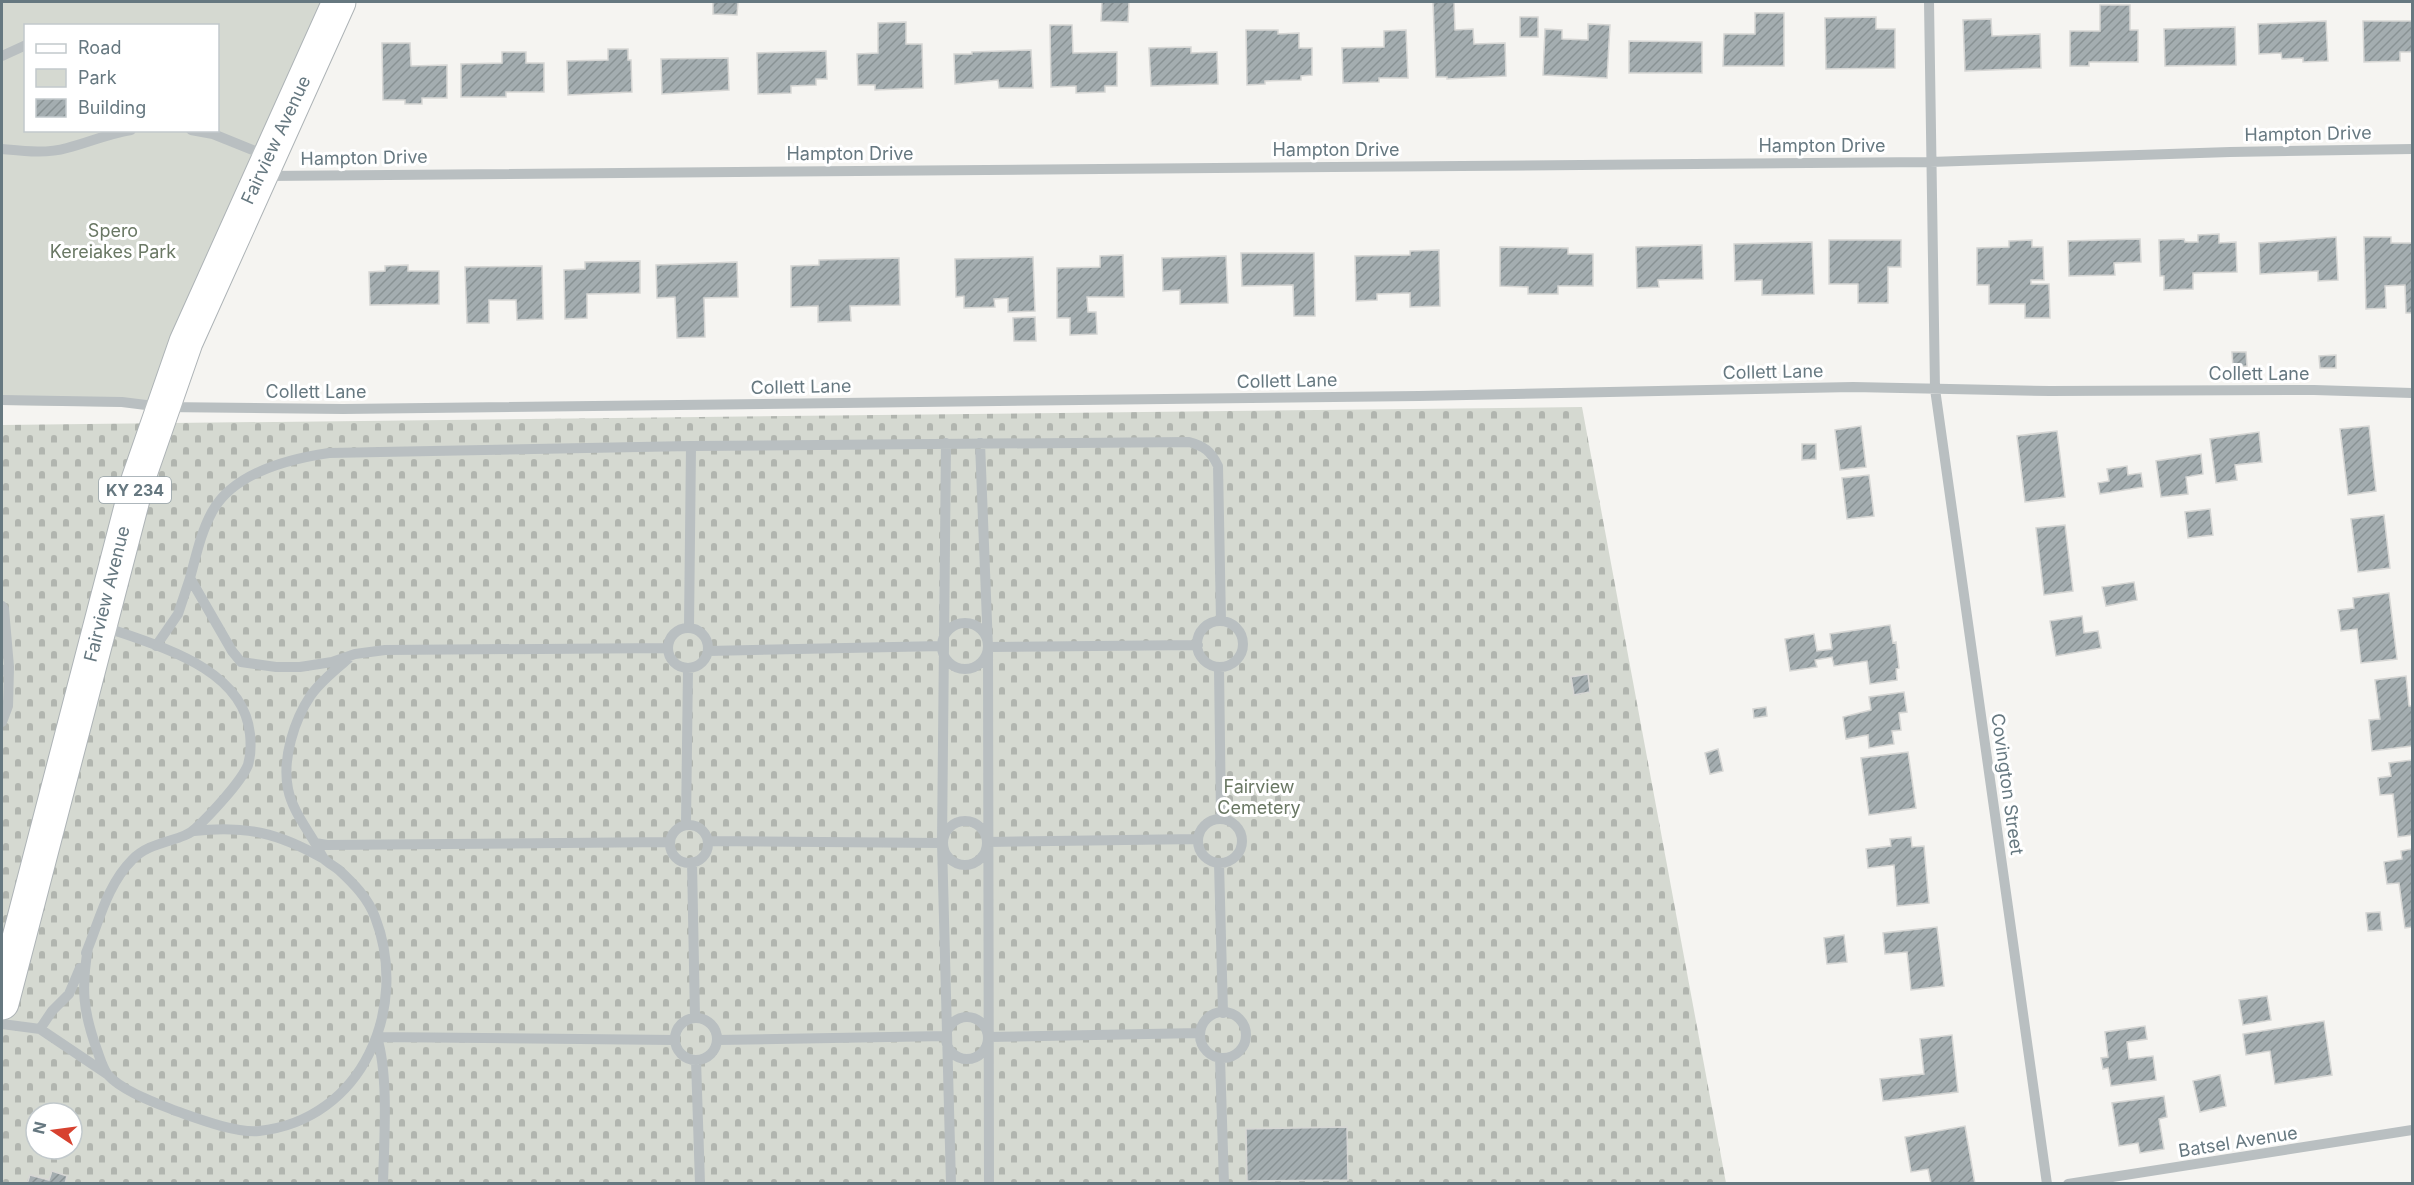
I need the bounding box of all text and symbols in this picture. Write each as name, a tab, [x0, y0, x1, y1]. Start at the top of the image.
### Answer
legend	[24, 24, 219, 132]
text: Road	[78, 37, 121, 58]
text: Park	[78, 67, 117, 88]
street label: Fairview Avenue	[237, 72, 315, 207]
text: Building	[78, 97, 146, 118]
street label: Hampton Drive	[2244, 122, 2372, 145]
street label: Hampton Drive	[1758, 135, 1886, 156]
street label: Hampton Drive	[1272, 139, 1400, 160]
street label: Hampton Drive	[786, 143, 914, 164]
street label: Hampton Drive	[300, 146, 428, 169]
park label: Spero Kereiakes Park	[50, 220, 176, 262]
street label: Collett Lane	[1722, 360, 1824, 383]
street label: Collett Lane	[2209, 363, 2309, 384]
street label: Collett Lane	[1236, 369, 1338, 392]
street label: Collett Lane	[750, 375, 852, 398]
street label: Collett Lane	[266, 381, 366, 402]
road number: KY 234	[99, 477, 171, 503]
street label: Fairview Avenue	[79, 524, 134, 664]
street label: Covington Street	[1987, 712, 2028, 856]
park label: Fairview Cemetery	[1217, 776, 1301, 818]
north arrow	[24, 1101, 84, 1161]
text: N	[28, 1119, 51, 1136]
street label: Batsel Avenue	[2177, 1122, 2299, 1161]

